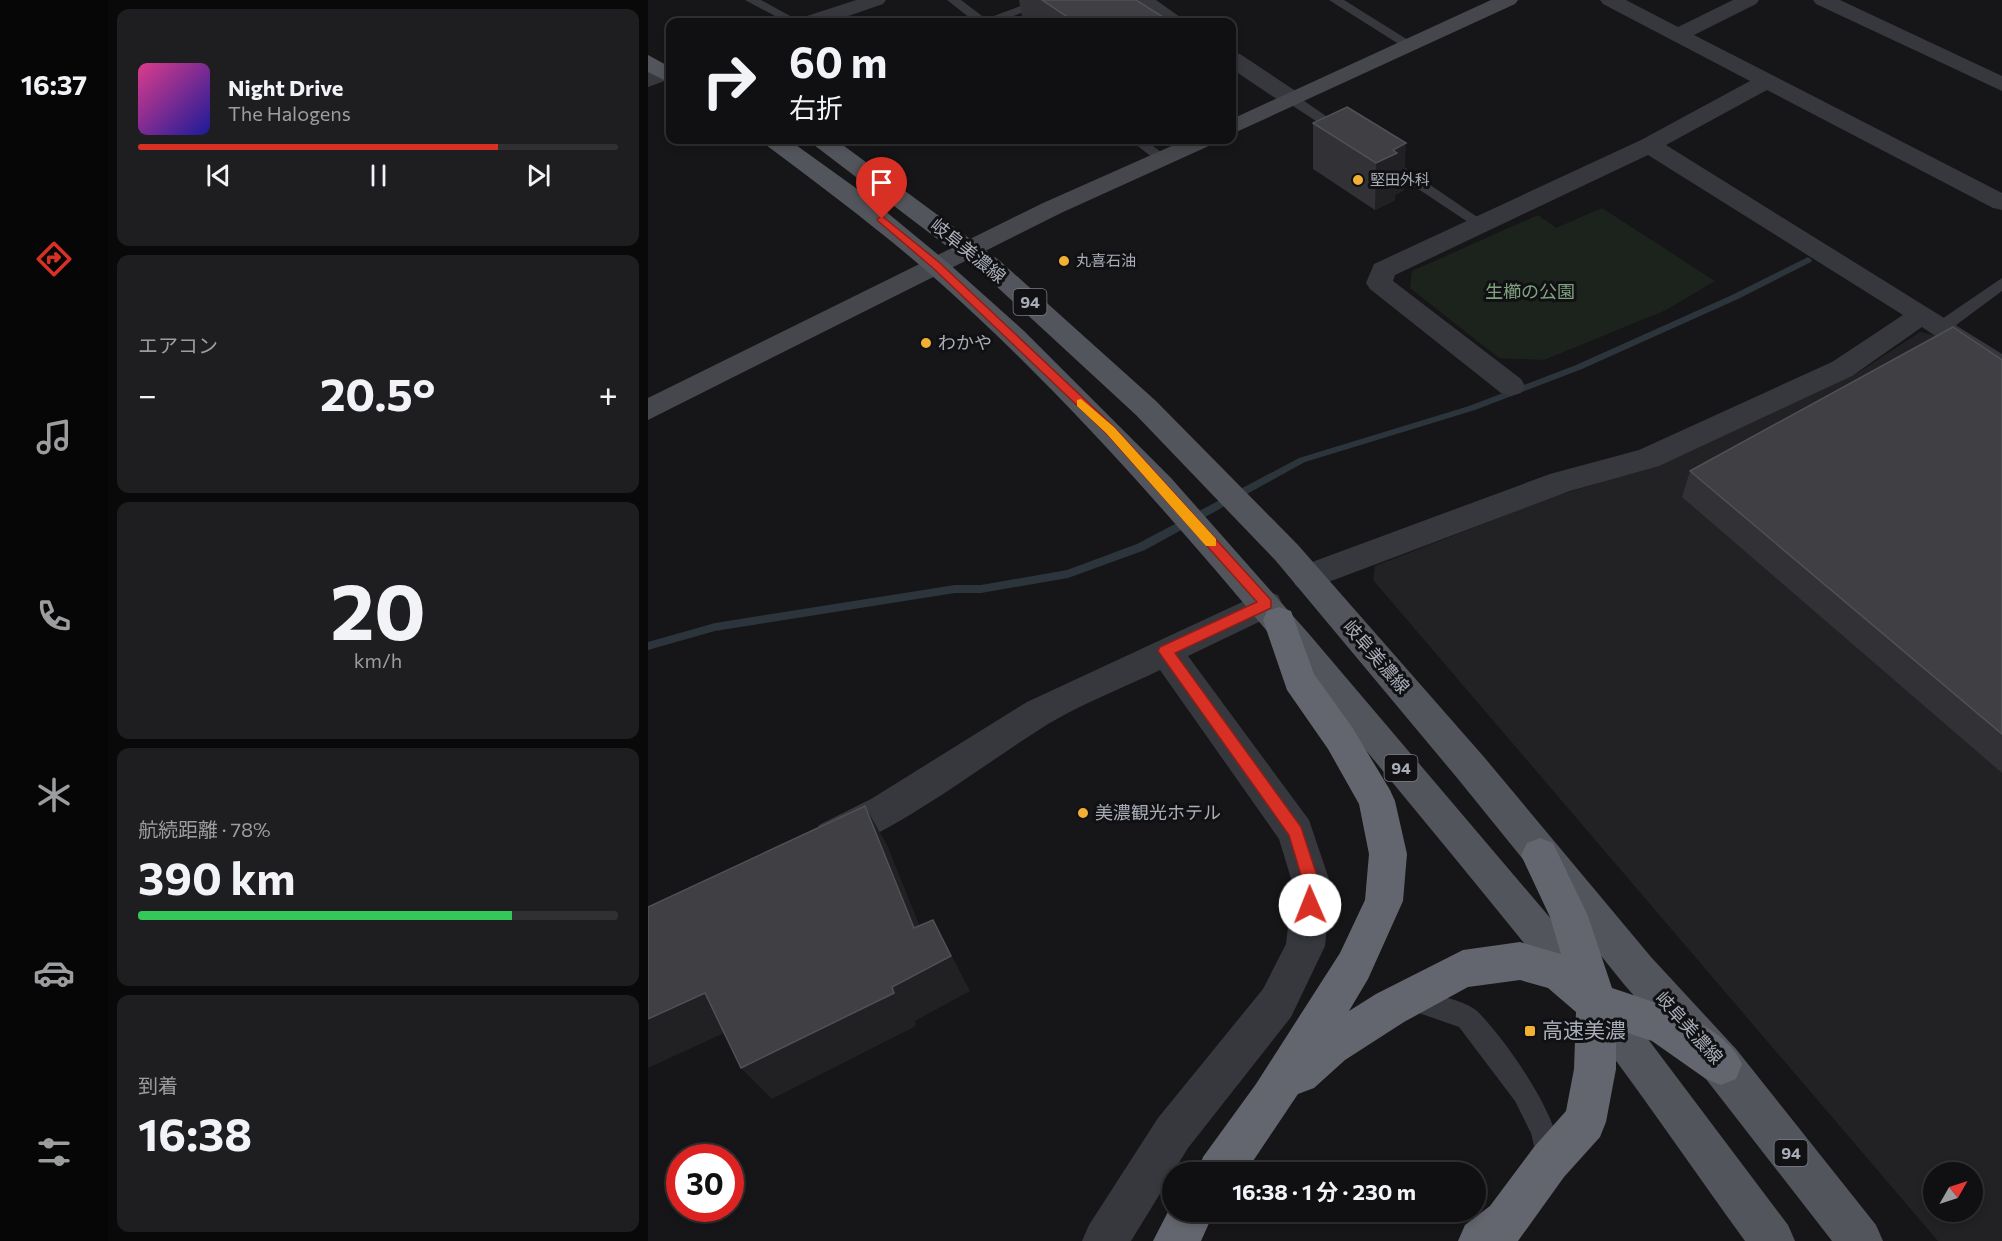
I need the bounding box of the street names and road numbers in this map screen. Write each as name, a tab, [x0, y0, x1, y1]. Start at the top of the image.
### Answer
street label: 岐阜美濃線	[927, 213, 1011, 287]
road number: 94	[1014, 289, 1046, 315]
street label: 岐阜美濃線	[1339, 615, 1415, 698]
road number: 94	[1384, 755, 1418, 781]
street label: 岐阜美濃線	[1651, 987, 1728, 1068]
road number: 94	[1774, 1140, 1808, 1166]

